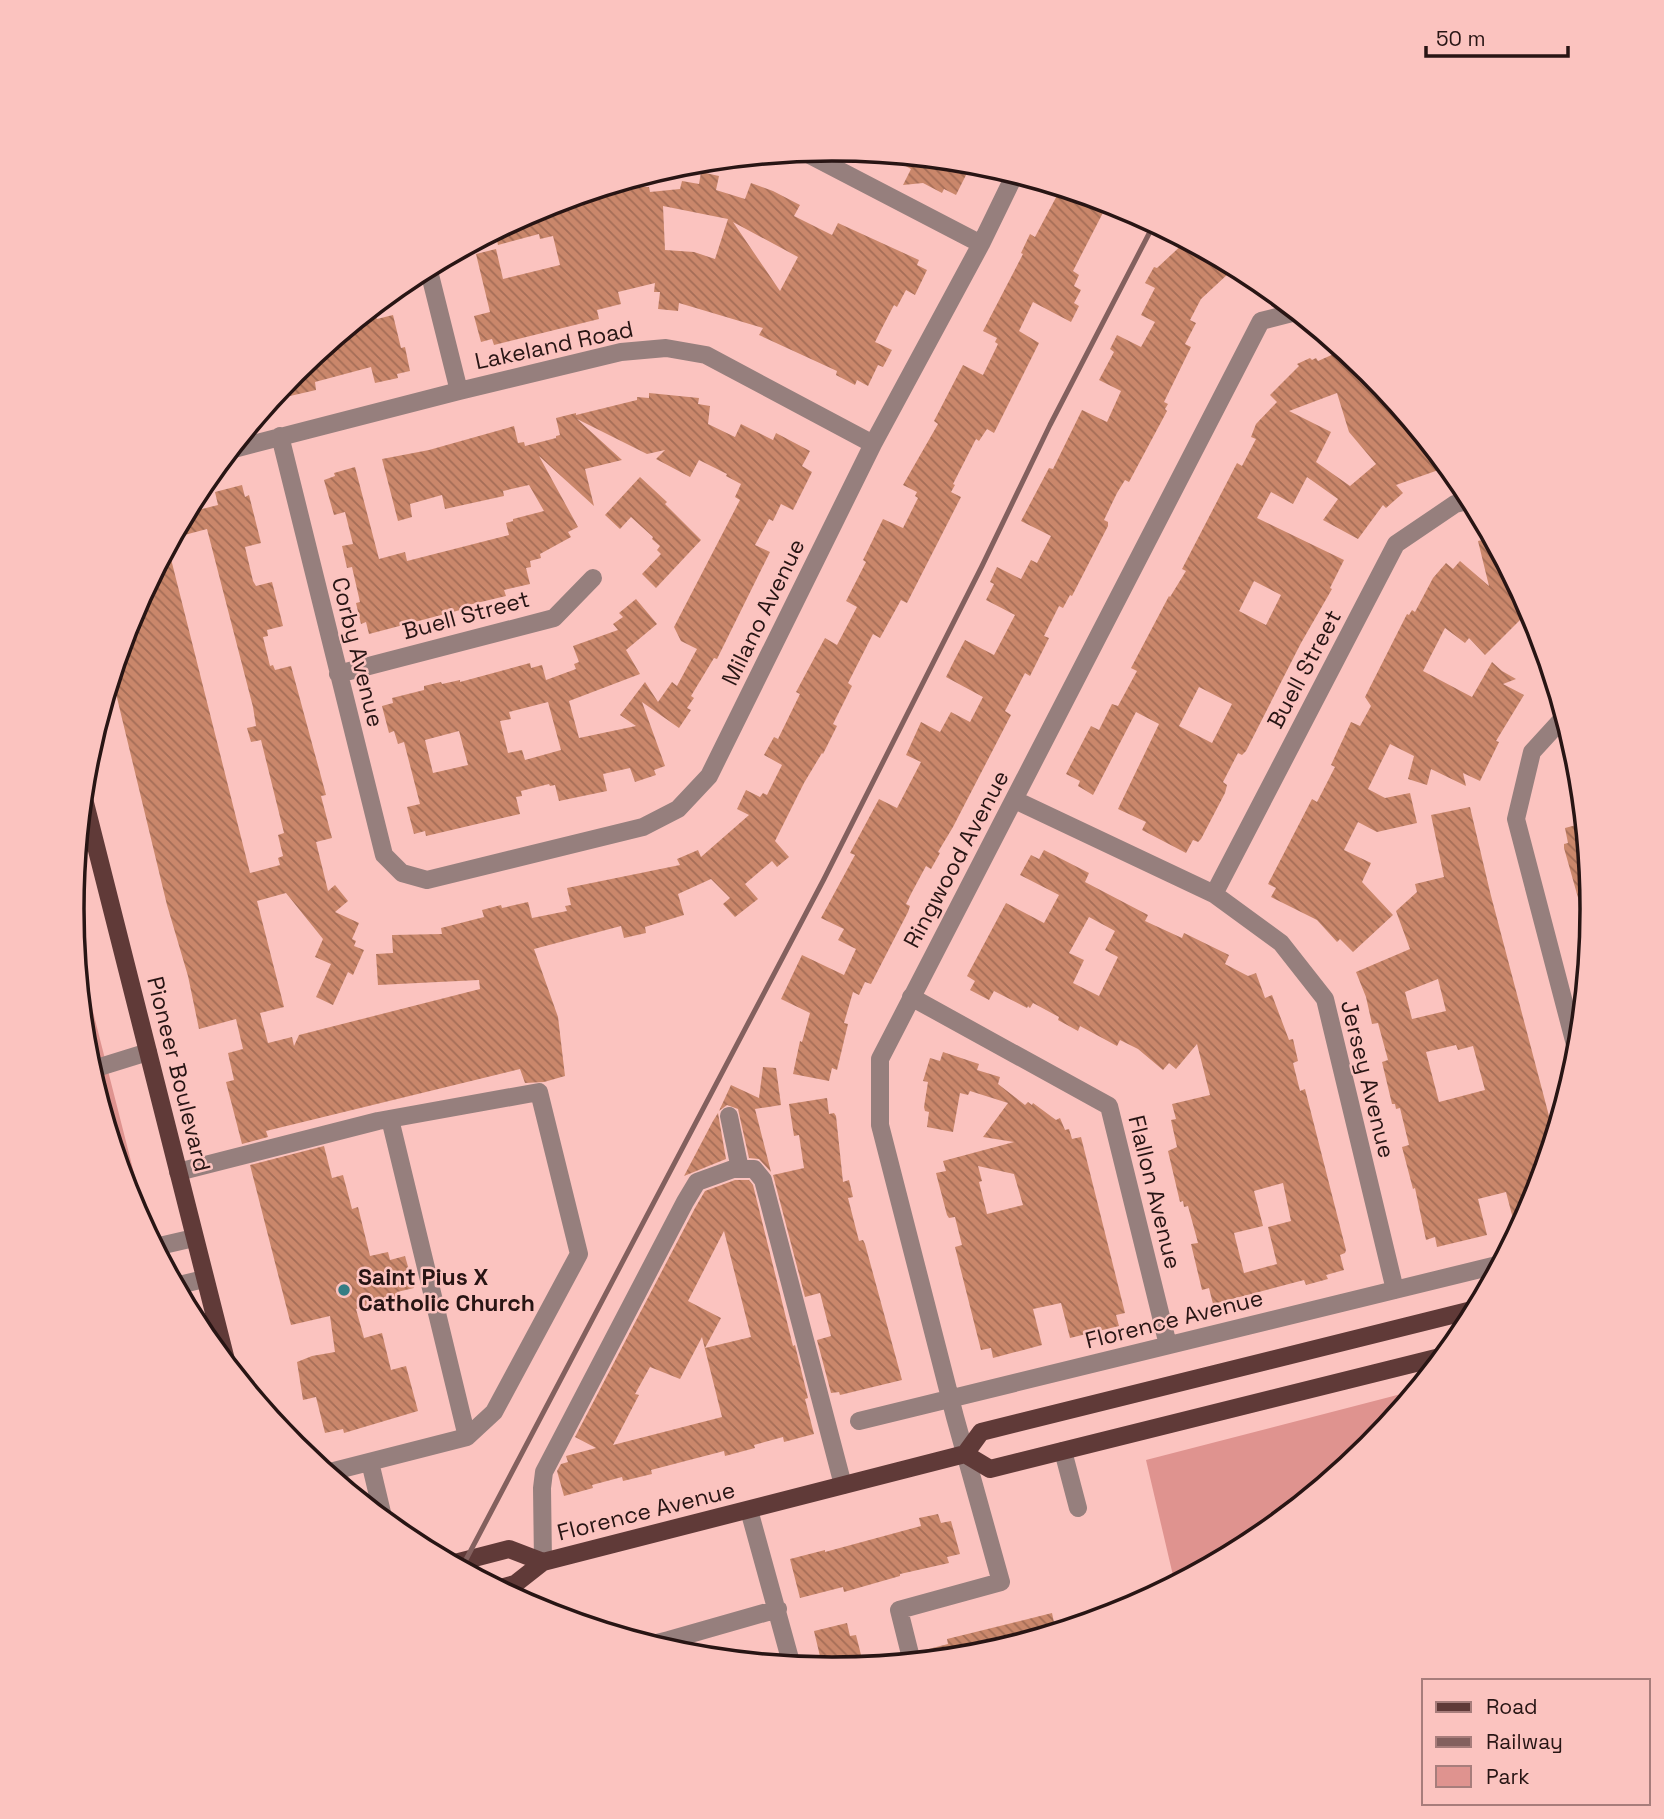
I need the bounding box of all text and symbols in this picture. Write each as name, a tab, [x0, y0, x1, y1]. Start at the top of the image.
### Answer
scale bar	[1426, 14, 1568, 58]
text: 50 m	[1436, 25, 1486, 52]
street label: Lakeland Road	[472, 314, 636, 376]
street label: Milano Avenue	[715, 534, 811, 690]
street label: Corby Avenue	[325, 574, 391, 730]
street label: Buell Street	[399, 584, 533, 646]
street label: Buell Street	[1260, 604, 1348, 734]
street label: Ringwood Avenue	[896, 765, 1016, 953]
street label: Pioneer Boulevard	[140, 973, 218, 1175]
street label: Jersey Avenue	[1334, 997, 1402, 1161]
street label: Flallon Avenue	[1121, 1112, 1189, 1272]
place label: Saint Pius X Catholic Church	[358, 1262, 535, 1318]
marker: Saint Pius X Catholic Church	[336, 1282, 352, 1298]
street label: Florence Avenue	[1082, 1282, 1266, 1356]
street label: Florence Avenue	[554, 1474, 738, 1548]
legend	[1422, 1679, 1650, 1805]
text: Road	[1486, 1693, 1538, 1720]
text: Railway	[1486, 1728, 1563, 1755]
text: Park	[1486, 1763, 1530, 1790]

